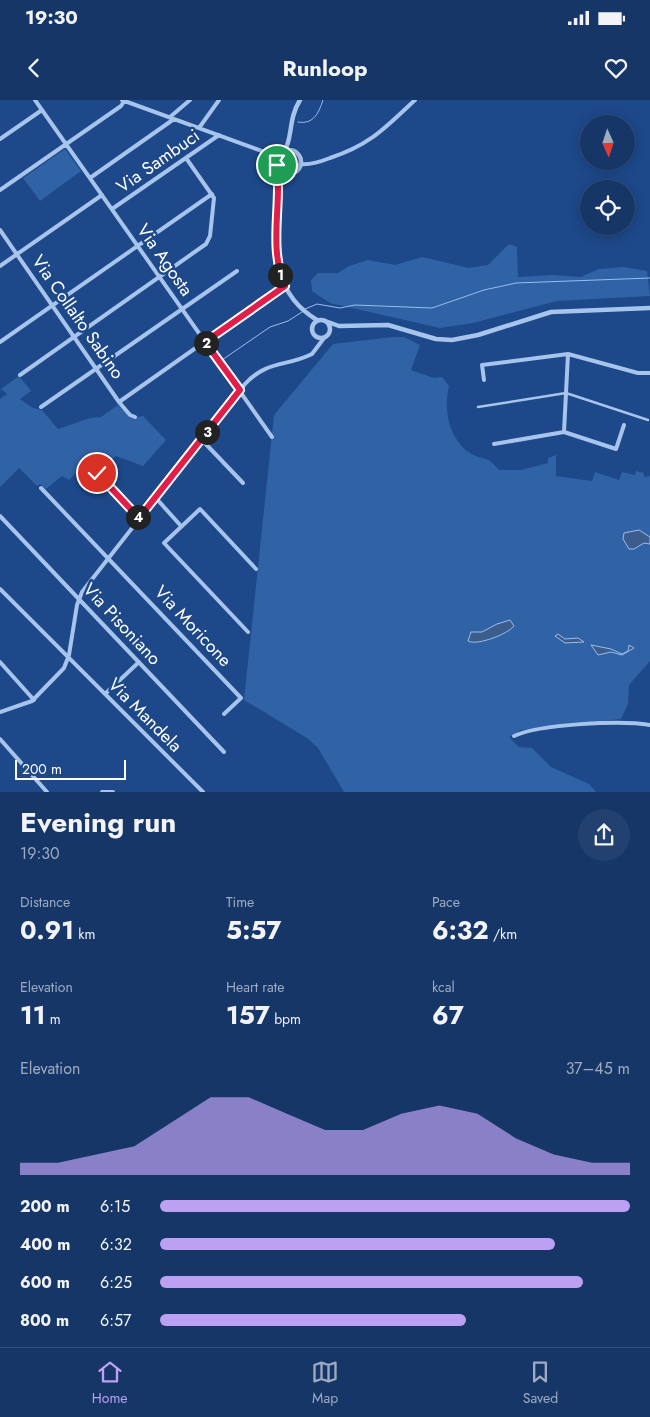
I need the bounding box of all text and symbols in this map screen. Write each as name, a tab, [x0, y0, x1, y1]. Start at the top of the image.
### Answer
text: 19:30	[25, 4, 78, 31]
text: Runloop	[282, 52, 368, 84]
icon: back	[20, 54, 48, 82]
icon: heart	[602, 54, 630, 82]
north arrow	[580, 115, 635, 170]
map controls	[580, 115, 635, 235]
street label: Via Sambuci	[111, 123, 205, 199]
pin	[256, 144, 298, 186]
icon: arrive	[263, 151, 291, 179]
button: locate	[580, 180, 635, 235]
street label: Via Agosta	[131, 219, 199, 301]
street label: Via Collalto Sabino	[25, 250, 131, 384]
pin: 1	[268, 262, 292, 288]
text: 1	[277, 265, 284, 285]
pin: 2	[194, 330, 218, 356]
text: 2	[202, 333, 211, 353]
pin: 3	[194, 420, 220, 444]
text: 3	[203, 422, 212, 442]
pin	[76, 452, 118, 494]
icon: check	[83, 459, 111, 487]
pin: 4	[126, 504, 150, 530]
text: 4	[134, 507, 143, 527]
street label: Via Pisoniano	[77, 577, 167, 671]
street label: Via Moricone	[148, 579, 238, 673]
street label: Via Mandela	[102, 672, 188, 758]
scale bar	[15, 757, 126, 780]
text: 200 m	[22, 759, 62, 779]
text: Evening run	[20, 802, 176, 843]
button: share	[578, 809, 630, 861]
text: 19:30	[20, 842, 60, 865]
text: Distance	[20, 892, 70, 912]
text: Time	[226, 892, 254, 912]
text: Pace	[432, 892, 460, 912]
text: 0.91	[20, 912, 74, 948]
text: 5:57	[226, 912, 281, 948]
text: 6:32	[432, 912, 489, 948]
text: km	[74, 924, 95, 944]
text: /km	[489, 924, 517, 944]
text: Elevation	[20, 977, 73, 997]
text: Heart rate	[226, 977, 284, 997]
text: kcal	[432, 977, 455, 997]
text: 11	[20, 997, 45, 1033]
text: 157	[226, 997, 270, 1033]
text: 67	[432, 997, 464, 1033]
text: m	[45, 1009, 61, 1029]
text: bpm	[270, 1009, 301, 1029]
text: Elevation	[20, 1057, 80, 1080]
text: 37–45 m	[566, 1057, 630, 1080]
text: 200 m	[20, 1195, 70, 1218]
text: 6:15	[100, 1195, 130, 1218]
text: 400 m	[20, 1233, 70, 1256]
text: 6:32	[100, 1233, 132, 1256]
text: 600 m	[20, 1271, 70, 1294]
text: 6:25	[100, 1271, 132, 1294]
text: 800 m	[20, 1309, 69, 1332]
text: 6:57	[100, 1309, 131, 1332]
tab: Home	[92, 1358, 128, 1408]
tab: Map	[311, 1358, 339, 1408]
tab: Saved	[523, 1358, 558, 1408]

